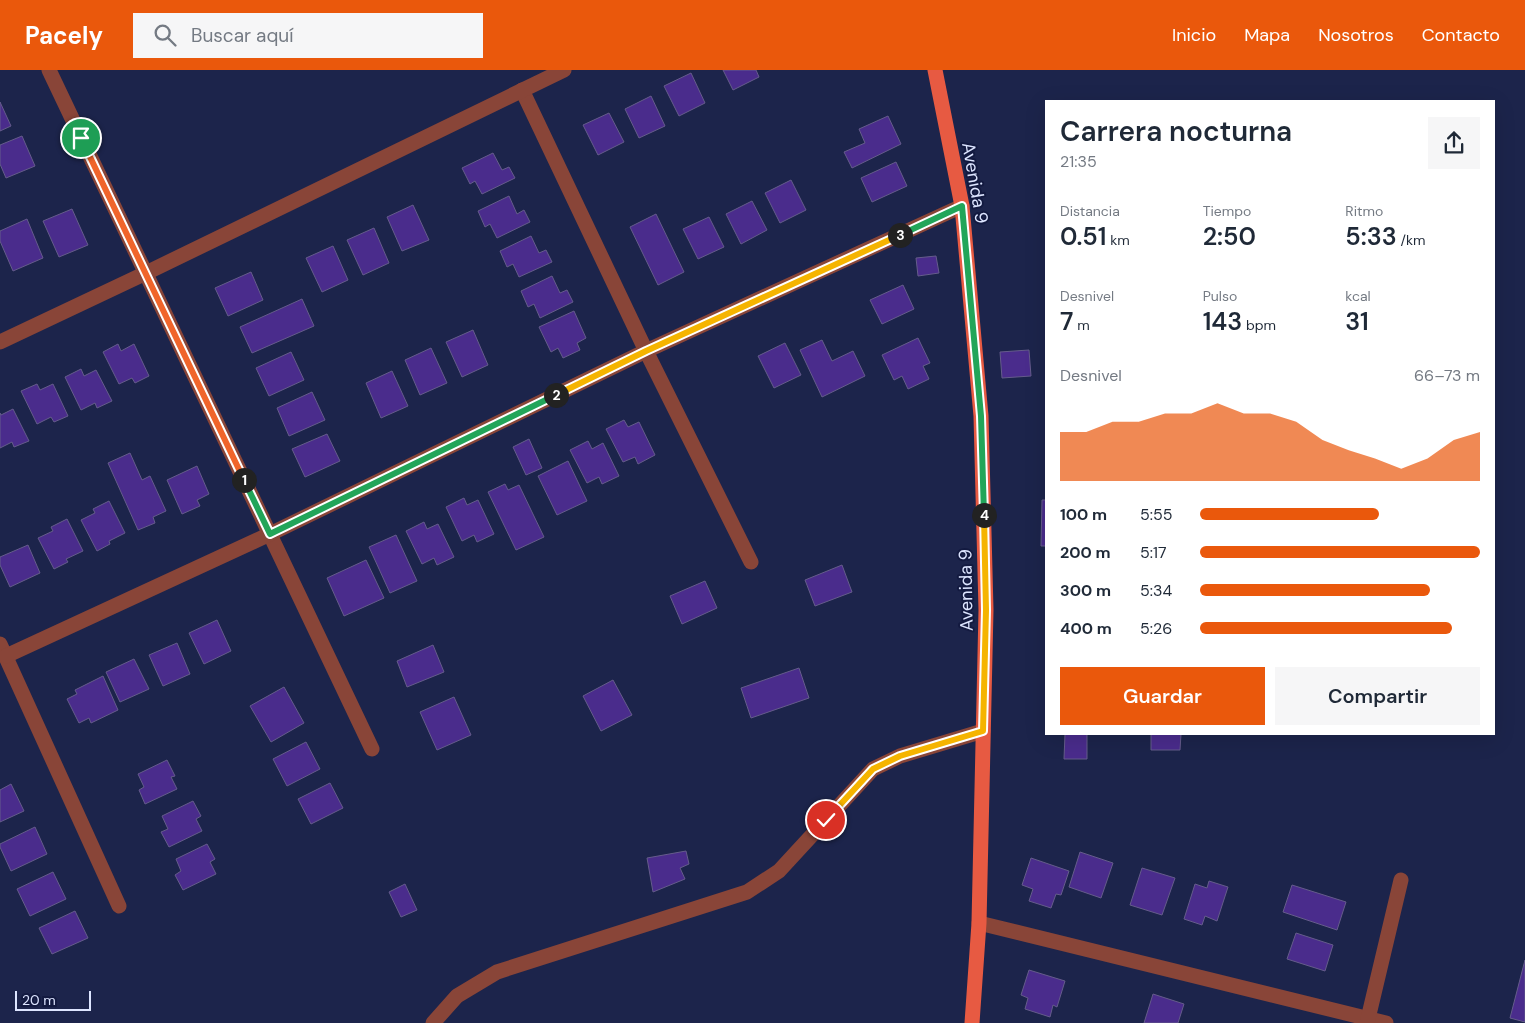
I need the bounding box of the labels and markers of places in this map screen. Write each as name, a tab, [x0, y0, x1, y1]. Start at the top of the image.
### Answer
pin	[60, 117, 102, 159]
pin: 3	[888, 222, 912, 248]
pin: 2	[544, 382, 568, 408]
pin: 1	[232, 468, 256, 492]
pin: 4	[972, 502, 996, 528]
pin	[805, 799, 847, 841]

